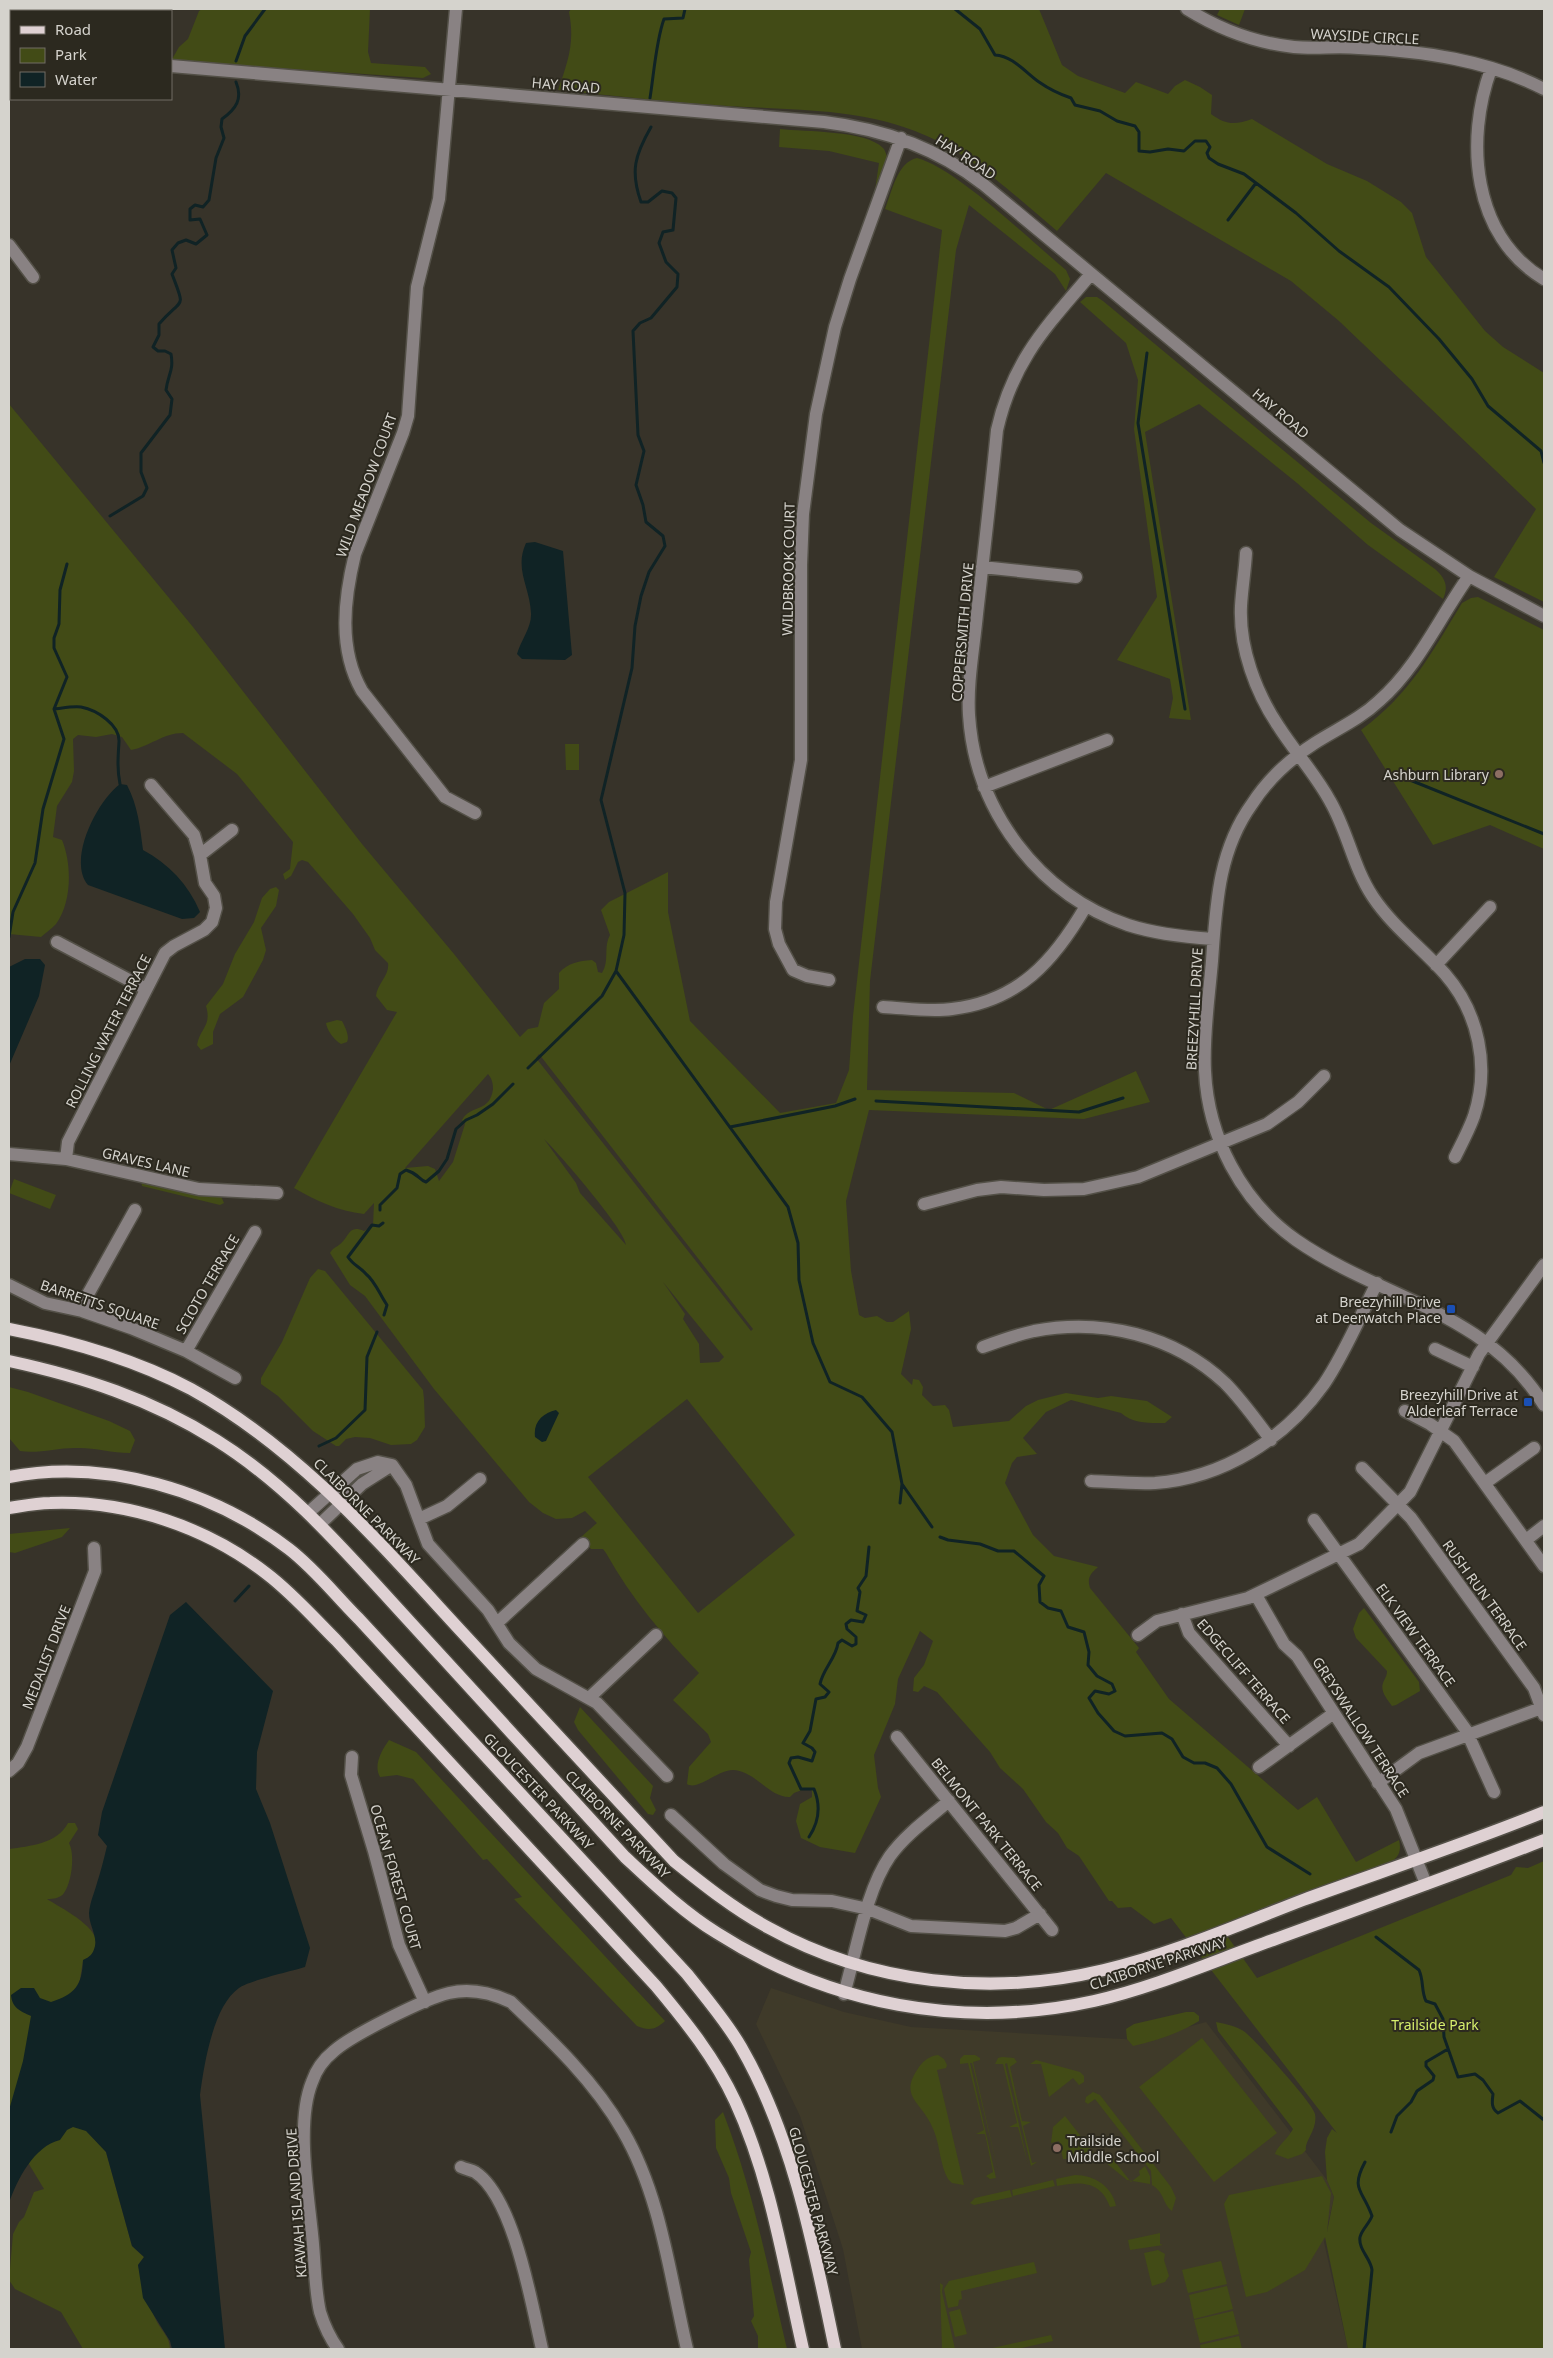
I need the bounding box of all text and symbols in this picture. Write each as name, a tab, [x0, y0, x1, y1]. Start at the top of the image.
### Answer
legend	[10, 10, 172, 100]
text: Road	[55, 19, 91, 39]
street label: WAYSIDE CIRCLE	[1310, 24, 1420, 48]
text: Park	[55, 44, 87, 64]
text: Water	[55, 69, 97, 89]
street label: HAY ROAD	[531, 73, 601, 97]
street label: HAY ROAD	[932, 130, 1000, 184]
street label: HAY ROAD	[1249, 384, 1313, 442]
street label: WILD MEADOW COURT	[331, 410, 401, 560]
street label: WILDBROOK COURT	[777, 502, 799, 636]
street label: COPPERSMITH DRIVE	[946, 562, 978, 702]
place label: Ashburn Library	[1384, 765, 1490, 784]
marker: Ashburn Library	[1493, 768, 1505, 780]
street label: BREEZYHILL DRIVE	[1181, 947, 1207, 1071]
street label: ROLLING WATER TERRACE	[61, 951, 155, 1111]
street label: GRAVES LANE	[100, 1143, 192, 1181]
street label: SCIOTO TERRACE	[171, 1231, 243, 1337]
street label: BARRETTS SQUARE	[38, 1275, 162, 1333]
place label: Breezyhill Drive at Deerwatch Place	[1315, 1292, 1441, 1327]
marker: Breezyhill Drive at Deerwatch Place	[1445, 1303, 1457, 1315]
place label: Breezyhill Drive at Alderleaf Terrace	[1400, 1385, 1518, 1420]
marker: Breezyhill Drive at Alderleaf Terrace	[1522, 1396, 1534, 1408]
street label: CLAIBORNE PARKWAY	[310, 1454, 424, 1568]
street label: RUSH RUN TERRACE	[1438, 1536, 1532, 1654]
street label: ELK VIEW TERRACE	[1372, 1580, 1460, 1690]
street label: MEDALIST DRIVE	[17, 1602, 75, 1712]
street label: EDGECLIFF TERRACE	[1193, 1614, 1295, 1728]
street label: GREYSWALLOW TERRACE	[1308, 1653, 1414, 1801]
street label: GLOUCESTER PARKWAY	[480, 1728, 598, 1854]
street label: BELMONT PARK TERRACE	[927, 1754, 1047, 1894]
street label: CLAIBORNE PARKWAY	[561, 1766, 675, 1882]
street label: OCEAN FOREST COURT	[366, 1802, 426, 1952]
street label: CLAIBORNE PARKWAY	[1087, 1932, 1229, 1994]
park label: Trailside Park	[1391, 2015, 1479, 2034]
street label: GLOUCESTER PARKWAY	[785, 2125, 843, 2278]
street label: KIAWAH ISLAND DRIVE	[281, 2127, 311, 2279]
place label: Trailside Middle School	[1067, 2131, 1159, 2166]
marker: Trailside Middle School	[1051, 2142, 1063, 2154]

